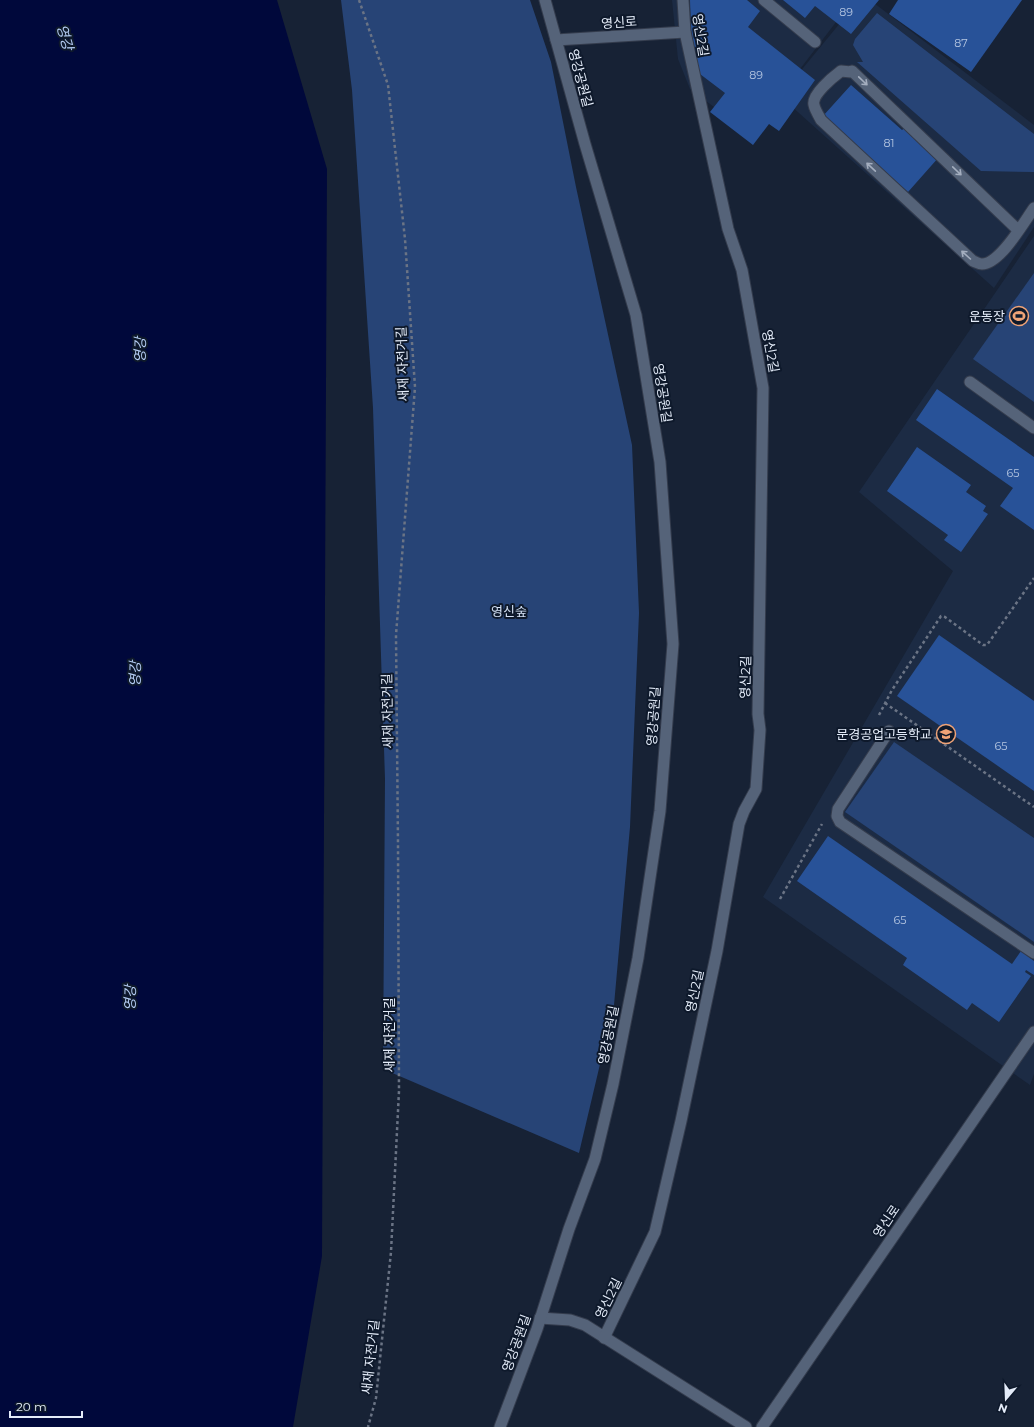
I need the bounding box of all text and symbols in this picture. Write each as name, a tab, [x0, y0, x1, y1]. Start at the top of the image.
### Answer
house number: 89	[839, 5, 853, 19]
street label: 영신2길	[690, 12, 712, 58]
street label: 영신로	[601, 13, 637, 31]
water label: 영강	[53, 22, 78, 54]
house number: 87	[954, 36, 968, 50]
street label: 영강공원길	[566, 47, 596, 109]
house number: 89	[749, 68, 763, 82]
one-way arrow	[858, 77, 868, 86]
house number: 81	[884, 136, 895, 150]
one-way arrow	[866, 162, 876, 171]
one-way arrow	[952, 166, 962, 176]
one-way arrow	[961, 250, 971, 259]
sports icon: 운동장	[1008, 305, 1030, 327]
place label: 운동장	[969, 308, 1005, 324]
street label: 새재 자전거길	[393, 326, 411, 402]
street label: 영신2길	[759, 328, 783, 374]
water label: 영강	[131, 335, 149, 363]
street label: 영강공원길	[650, 362, 676, 424]
house number: 65	[1007, 466, 1019, 480]
park label: 영신숲	[491, 603, 527, 619]
street label: 영신2길	[737, 655, 753, 699]
water label: 영강	[126, 659, 144, 687]
street label: 새재 자전거길	[378, 673, 396, 749]
street label: 영강공원길	[643, 686, 663, 746]
school or university icon: 문경공업고등학교	[935, 723, 957, 745]
place label: 문경공업고등학교	[836, 726, 932, 742]
house number: 65	[995, 739, 1007, 753]
house number: 65	[894, 913, 906, 927]
street label: 영신2길	[682, 968, 706, 1014]
water label: 영강	[121, 983, 139, 1011]
street label: 새재 자전거길	[381, 997, 397, 1073]
street label: 영강공원길	[594, 1004, 622, 1066]
street label: 영신로	[869, 1202, 903, 1240]
street label: 영신2길	[591, 1275, 625, 1321]
street label: 영강공원길	[498, 1312, 534, 1374]
street label: 새재 자전거길	[358, 1319, 382, 1395]
north arrow	[986, 1379, 1026, 1419]
scale bar	[10, 1393, 82, 1419]
text: 20 m	[16, 1399, 47, 1414]
text: N	[996, 1400, 1009, 1417]

